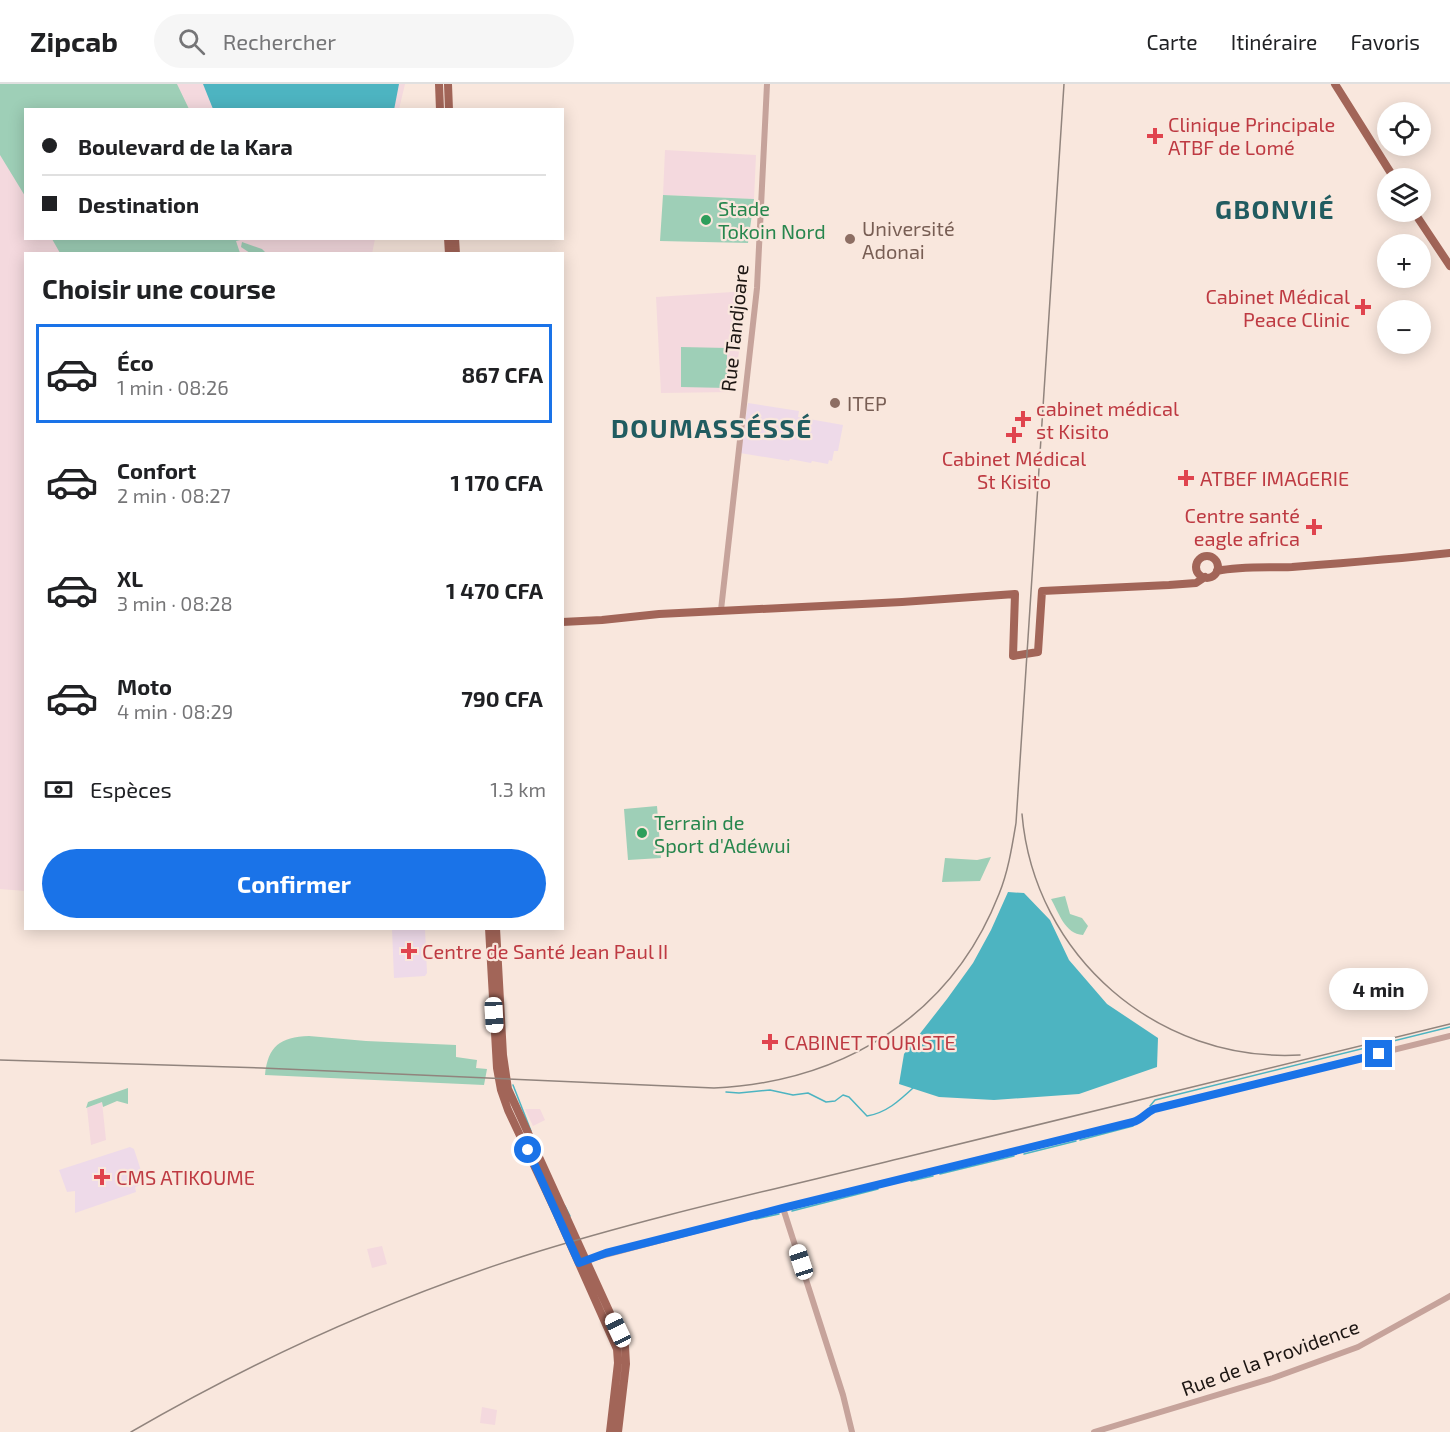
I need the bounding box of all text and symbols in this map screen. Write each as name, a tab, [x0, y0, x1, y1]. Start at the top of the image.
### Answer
search box	[154, 14, 574, 68]
text: Zipcab	[30, 24, 118, 58]
icon: search	[175, 25, 208, 58]
text: Rechercher	[223, 28, 336, 54]
text: Carte	[1146, 29, 1198, 54]
text: Itinéraire	[1231, 29, 1317, 54]
text: Favoris	[1350, 29, 1420, 54]
map controls	[1377, 102, 1431, 354]
button: locate	[1377, 102, 1431, 156]
place label: Clinique Principale ATBF de Lomé	[1168, 112, 1335, 159]
marker: Clinique Principale ATBF de Lomé	[1146, 127, 1164, 145]
text: Boulevard de la Kara	[78, 133, 293, 159]
button: layers	[1377, 168, 1431, 222]
text: Destination	[78, 191, 199, 217]
district label: GBONVIÉ	[1215, 193, 1335, 224]
place label: Stade Tokoin Nord	[718, 196, 826, 243]
marker: Stade Tokoin Nord	[699, 213, 713, 227]
place label: Université Adonai	[862, 216, 955, 263]
marker: Université Adonai	[843, 232, 857, 246]
button: +	[1377, 234, 1431, 288]
street label: Rue Tandjoare	[715, 263, 753, 393]
text: Choisir une course	[42, 272, 276, 304]
place label: Cabinet Médical Peace Clinic	[1205, 284, 1350, 331]
marker: Cabinet Médical Peace Clinic	[1354, 298, 1372, 316]
button: −	[1377, 300, 1431, 354]
icon: car	[45, 347, 99, 401]
text: Éco	[117, 349, 154, 375]
text: 867 CFA	[461, 361, 543, 387]
text: 1 min · 08:26	[117, 375, 229, 399]
place label: ITEP	[847, 391, 887, 415]
marker: ITEP	[828, 396, 842, 410]
place label: cabinet médical st Kisito	[1036, 396, 1179, 443]
marker: cabinet médical st Kisito	[1014, 410, 1032, 428]
district label: DOUMASSÉSSÉ	[611, 412, 813, 443]
marker: Cabinet Médical St Kisito	[1005, 426, 1023, 444]
place label: Cabinet Médical St Kisito	[942, 446, 1086, 493]
icon: car	[45, 455, 99, 509]
text: Confort	[117, 457, 196, 483]
place label: ATBEF IMAGERIE	[1200, 466, 1349, 490]
text: 1 170 CFA	[450, 469, 543, 495]
marker: ATBEF IMAGERIE	[1177, 469, 1195, 487]
text: 2 min · 08:27	[117, 483, 231, 507]
place label: Centre santé eagle africa	[1185, 503, 1300, 550]
marker: Centre santé eagle africa	[1305, 518, 1323, 536]
icon: car	[45, 563, 99, 617]
text: XL	[117, 565, 143, 591]
text: 1 470 CFA	[446, 577, 543, 603]
text: 3 min · 08:28	[117, 591, 233, 615]
icon: car	[45, 671, 99, 725]
text: Moto	[117, 673, 172, 699]
text: 790 CFA	[461, 685, 543, 711]
text: 4 min · 08:29	[117, 699, 233, 723]
icon: cash	[42, 773, 75, 806]
text: Espèces	[90, 776, 172, 802]
text: 1.3 km	[490, 777, 546, 801]
place label: Terrain de Sport d'Adéwui	[654, 810, 791, 857]
marker: Terrain de Sport d'Adéwui	[635, 826, 649, 840]
button: Confirmer	[42, 849, 546, 918]
place label: Centre de Santé Jean Paul II	[422, 939, 668, 963]
marker: Centre de Santé Jean Paul II	[400, 942, 418, 960]
callout: 4 min	[1330, 967, 1428, 1009]
text: 4 min	[1352, 977, 1405, 1001]
car	[484, 997, 504, 1033]
place label: CABINET TOURISTE	[784, 1030, 956, 1054]
marker: CABINET TOURISTE	[761, 1033, 779, 1051]
route end	[1365, 1040, 1392, 1067]
route start	[514, 1136, 541, 1163]
place label: CMS ATIKOUME	[116, 1165, 255, 1189]
marker: CMS ATIKOUME	[93, 1168, 111, 1186]
car	[787, 1242, 815, 1282]
car	[602, 1310, 634, 1350]
street label: Rue de la Providence	[1178, 1314, 1362, 1400]

